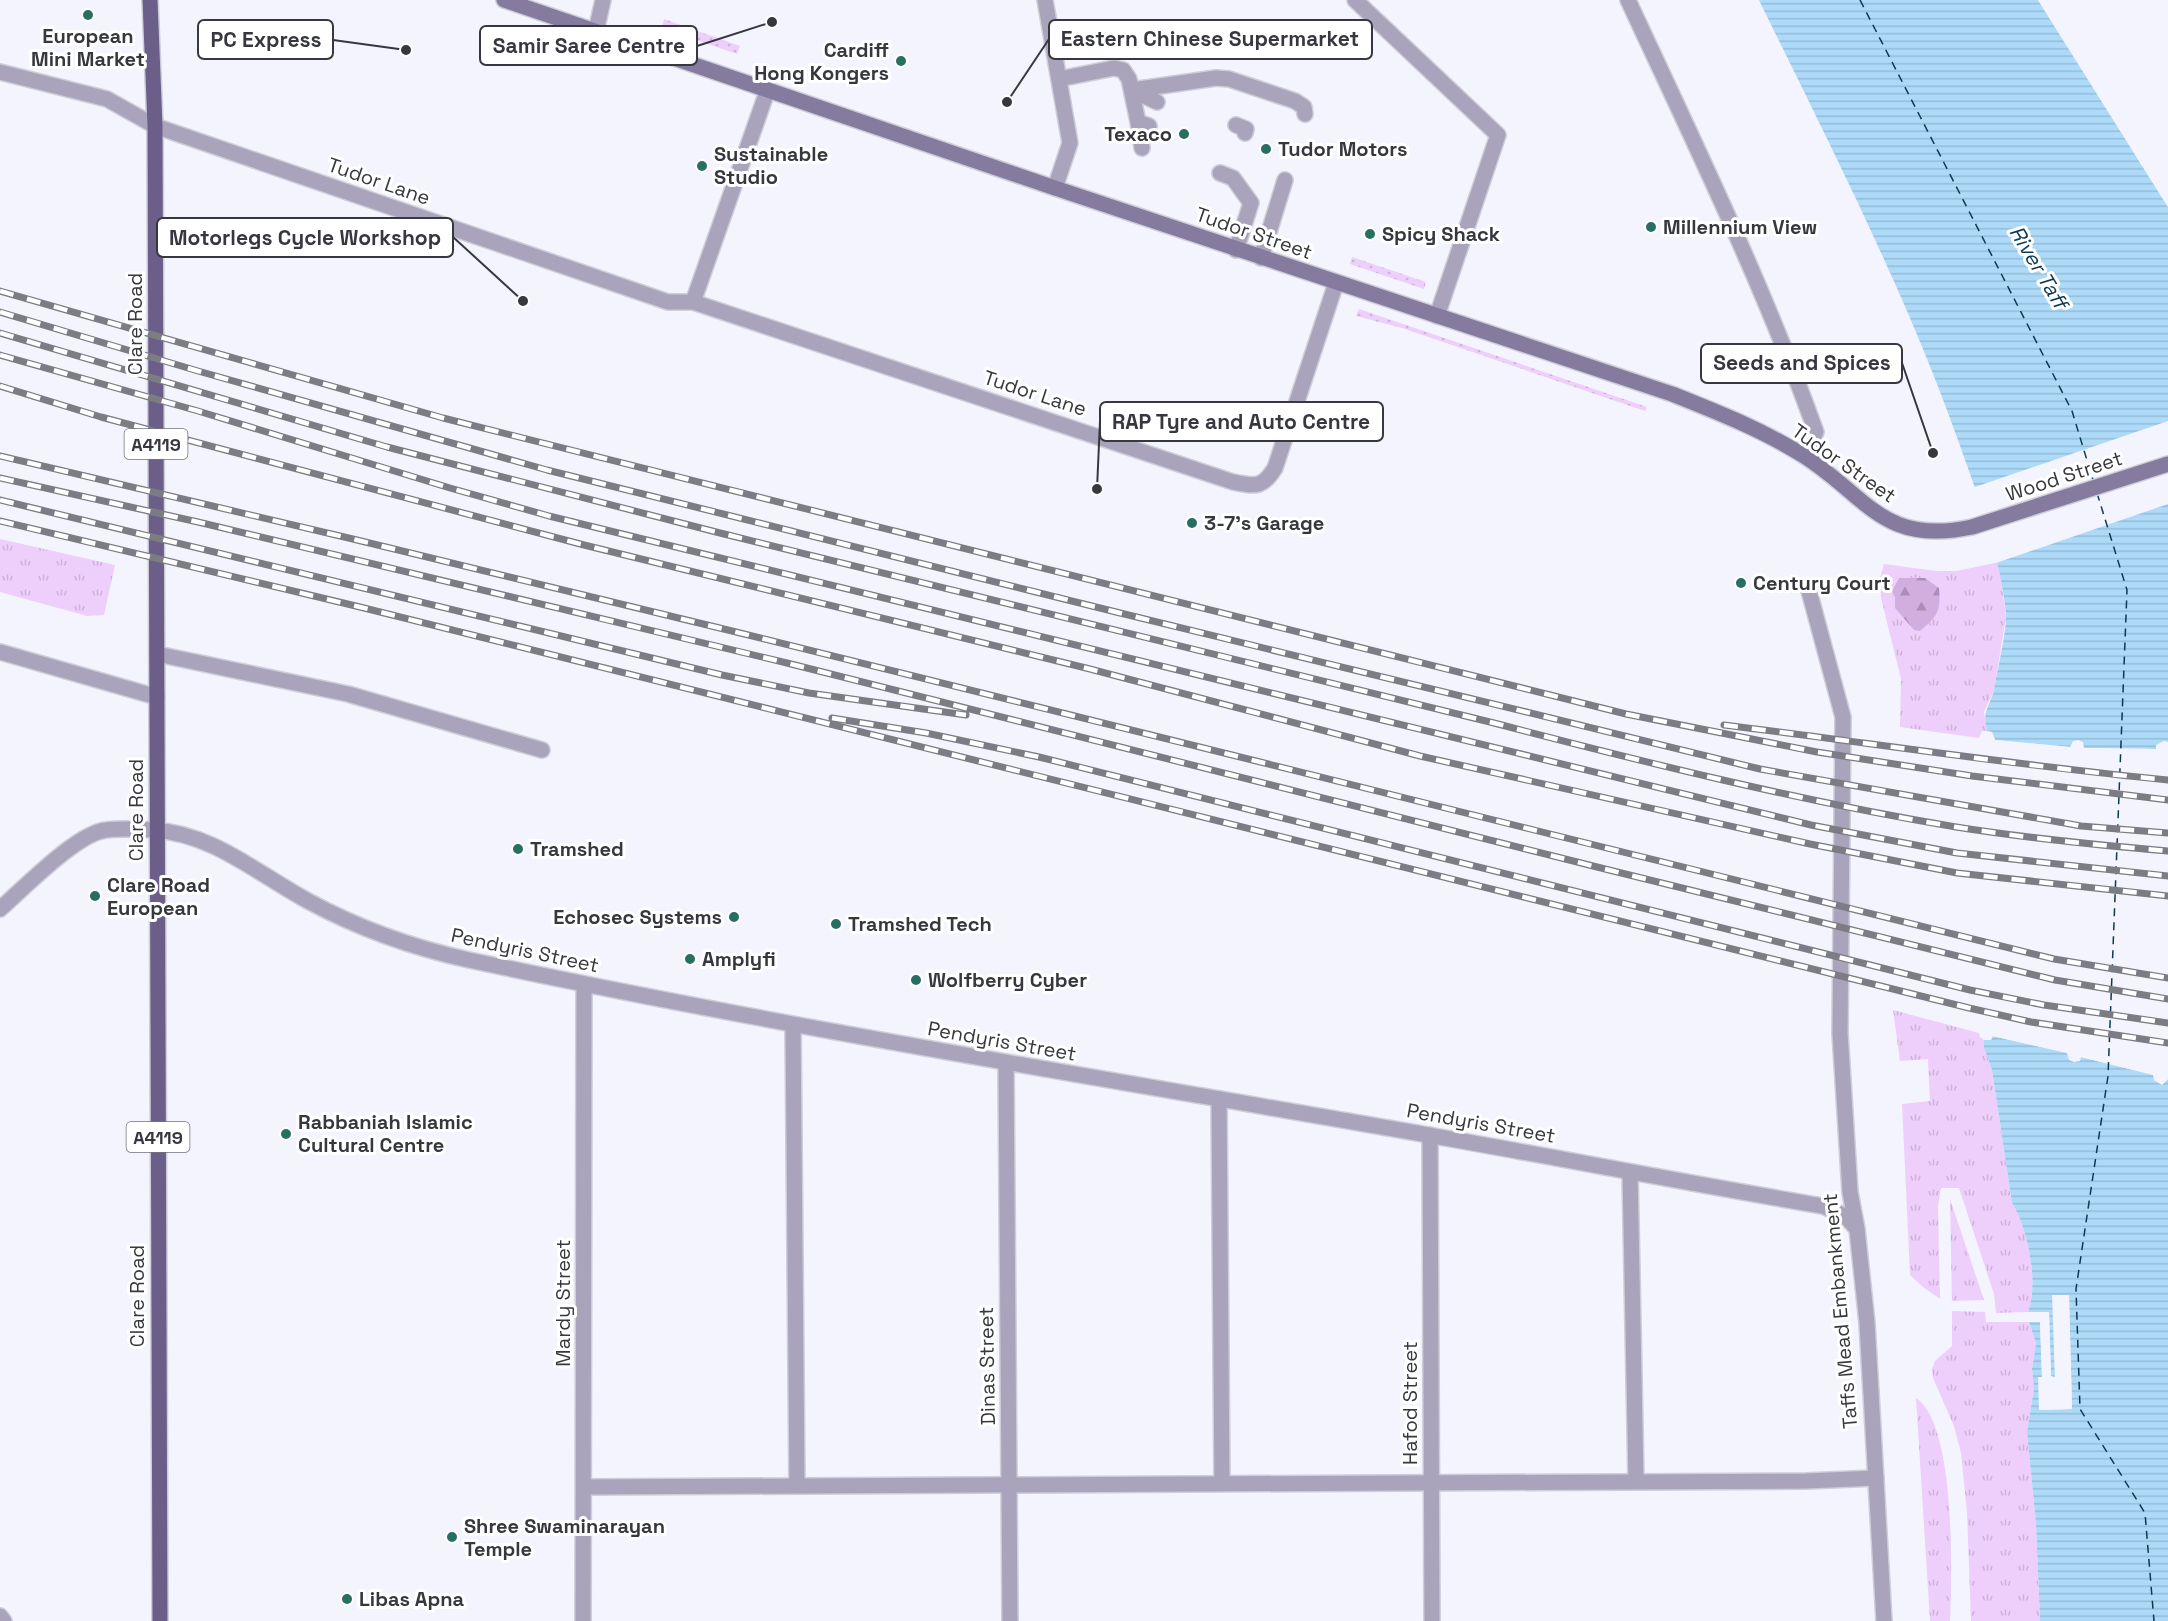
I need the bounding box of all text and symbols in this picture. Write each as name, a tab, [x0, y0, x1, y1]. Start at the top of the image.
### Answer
marker: European Mini Market	[81, 8, 95, 22]
callout: PC Express	[198, 20, 333, 59]
callout: Eastern Chinese Supermarket	[1049, 20, 1372, 59]
place label: European Mini Market	[31, 23, 145, 72]
text: Eastern Chinese Supermarket	[1061, 25, 1359, 52]
text: PC Express	[210, 26, 322, 53]
callout: Samir Saree Centre	[480, 26, 697, 65]
text: Samir Saree Centre	[493, 32, 685, 59]
place label: Cardiff Hong Kongers	[754, 37, 889, 86]
marker: Cardiff Hong Kongers	[894, 54, 908, 68]
place label: Texaco	[1104, 121, 1172, 147]
marker: Texaco	[1177, 127, 1191, 141]
place label: Tudor Motors	[1278, 136, 1407, 162]
place label: Sustainable Studio	[714, 141, 828, 190]
marker: Tudor Motors	[1259, 142, 1273, 156]
street label: Tudor Lane	[324, 151, 434, 211]
marker: Sustainable Studio	[695, 159, 709, 173]
street label: Tudor Street	[1192, 201, 1316, 265]
place label: Millennium View	[1663, 214, 1817, 240]
callout: Motorlegs Cycle Workshop	[157, 218, 453, 257]
marker: Millennium View	[1644, 220, 1658, 234]
water label: River Taff	[2004, 220, 2076, 316]
place label: Spicy Shack	[1382, 221, 1500, 247]
text: Motorlegs Cycle Workshop	[169, 224, 441, 251]
marker: Spicy Shack	[1363, 227, 1377, 241]
street label: Clare Road	[122, 273, 148, 375]
callout: Seeds and Spices	[1701, 344, 1902, 383]
text: Seeds and Spices	[1713, 349, 1891, 376]
street label: Tudor Lane	[980, 364, 1090, 422]
callout: RAP Tyre and Auto Centre	[1100, 402, 1383, 441]
text: RAP Tyre and Auto Centre	[1112, 408, 1370, 435]
street label: Tudor Street	[1787, 418, 1901, 508]
road number: A4119	[124, 429, 188, 459]
street label: Wood Street	[2002, 445, 2126, 507]
place label: 3-7's Garage	[1204, 510, 1324, 536]
marker: 3-7's Garage	[1185, 516, 1199, 530]
place label: Century Court	[1753, 570, 1891, 596]
marker: Century Court	[1734, 576, 1748, 590]
street label: Clare Road	[123, 759, 149, 861]
place label: Tramshed	[530, 836, 624, 862]
marker: Tramshed	[511, 842, 525, 856]
place label: Clare Road European	[107, 872, 210, 921]
marker: Clare Road European	[88, 889, 102, 903]
place label: Echosec Systems	[553, 904, 722, 930]
marker: Echosec Systems	[727, 910, 741, 924]
place label: Tramshed Tech	[848, 911, 992, 937]
marker: Tramshed Tech	[829, 917, 843, 931]
street label: Pendyris Street	[449, 922, 601, 978]
place label: Amplyfi	[702, 946, 776, 972]
marker: Amplyfi	[683, 952, 697, 966]
place label: Wolfberry Cyber	[928, 967, 1087, 993]
marker: Wolfberry Cyber	[909, 973, 923, 987]
street label: Pendyris Street	[926, 1015, 1078, 1067]
street label: Pendyris Street	[1405, 1097, 1557, 1149]
place label: Rabbaniah Islamic Cultural Centre	[298, 1109, 473, 1158]
road number: A4119	[126, 1122, 190, 1152]
marker: Rabbaniah Islamic Cultural Centre	[279, 1127, 293, 1141]
street label: Taffs Mead Embankment	[1817, 1192, 1863, 1430]
street label: Mardy Street	[550, 1239, 576, 1367]
street label: Clare Road	[124, 1245, 150, 1347]
street label: Dinas Street	[973, 1306, 1001, 1426]
street label: Hafod Street	[1397, 1341, 1423, 1465]
place label: Shree Swaminarayan Temple	[464, 1513, 665, 1562]
marker: Shree Swaminarayan Temple	[445, 1530, 459, 1544]
place label: Libas Apna	[359, 1586, 464, 1612]
marker: Libas Apna	[340, 1592, 354, 1606]

